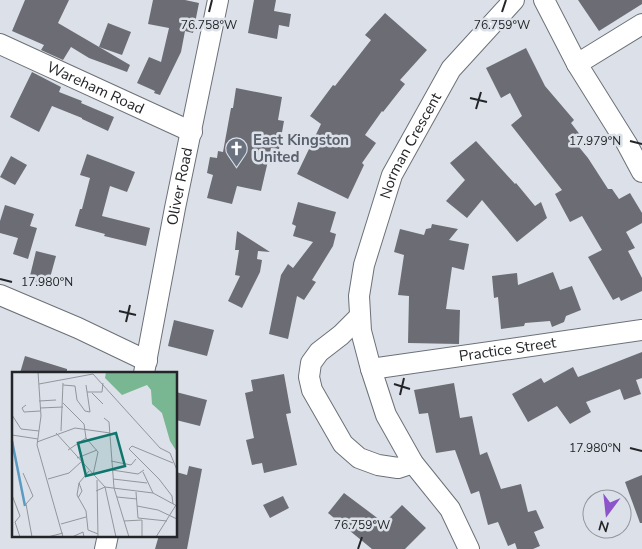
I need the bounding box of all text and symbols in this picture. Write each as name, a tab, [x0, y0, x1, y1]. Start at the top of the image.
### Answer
text: 76.758°W	[181, 17, 237, 33]
text: 76.759°W	[474, 17, 530, 33]
street label: Wareham Road	[44, 57, 147, 119]
street label: Norman Crescent	[375, 88, 446, 201]
place label: East Kingston United	[253, 130, 349, 167]
text: 17.979°N	[569, 133, 621, 149]
church icon: East Kingston United	[225, 137, 249, 168]
street label: Oliver Road	[162, 146, 197, 227]
text: 17.980°N	[21, 274, 73, 290]
street label: Practice Street	[458, 332, 558, 366]
inset map	[12, 372, 178, 536]
text: 17.980°N	[569, 440, 621, 456]
north arrow	[582, 489, 632, 539]
text: N	[596, 516, 611, 537]
text: 76.759°W	[334, 517, 390, 533]

